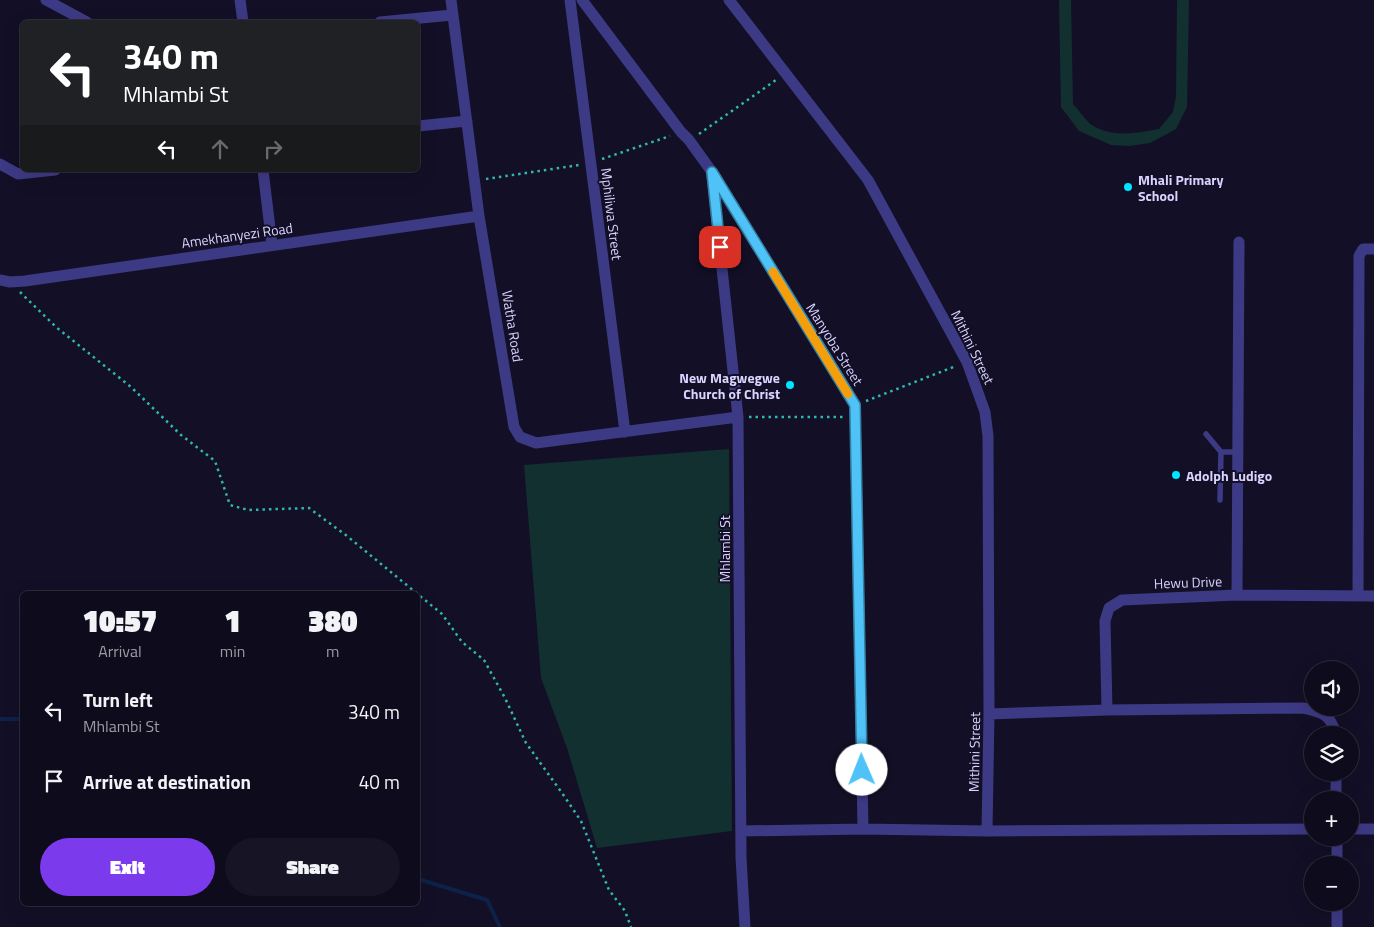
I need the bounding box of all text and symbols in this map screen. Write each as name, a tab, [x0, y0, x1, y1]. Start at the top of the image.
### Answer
text: 340 m	[123, 29, 219, 83]
icon: left	[40, 40, 105, 105]
text: Mhlambi St	[123, 77, 228, 111]
icon: left	[153, 135, 181, 163]
icon: ahead	[206, 135, 234, 163]
icon: right	[259, 135, 287, 163]
street label: Mphiliwa Street	[596, 167, 628, 261]
place label: Mhali Primary School	[1138, 169, 1224, 206]
marker: Mhali Primary School	[1122, 181, 1134, 193]
street label: Amekhanyezi Road	[180, 217, 294, 253]
pin	[699, 226, 741, 268]
icon: arrive	[706, 233, 734, 261]
street label: Watha Road	[497, 289, 529, 363]
street label: Manyoba Street	[801, 299, 869, 389]
street label: Mithini Street	[946, 306, 1000, 388]
place label: New Magwegwe Church of Christ	[679, 367, 780, 404]
marker: New Magwegwe Church of Christ	[784, 379, 796, 391]
place label: Adolph Ludigo	[1186, 465, 1272, 486]
marker: Adolph Ludigo	[1170, 469, 1182, 481]
street label: Mhlambi St	[714, 515, 735, 583]
street label: Hewu Drive	[1154, 570, 1222, 594]
text: 10:57	[83, 598, 157, 644]
text: 1	[224, 598, 241, 644]
text: 380	[308, 598, 357, 644]
text: Arrival	[98, 639, 142, 663]
text: min	[220, 639, 245, 663]
text: m	[326, 639, 339, 663]
map controls	[1304, 661, 1359, 911]
button: sound	[1304, 661, 1359, 716]
text: Turn left	[83, 685, 153, 714]
icon: left	[40, 697, 68, 725]
text: 340 m	[348, 697, 400, 726]
street label: Mithini Street	[963, 712, 985, 792]
text: Mhlambi St	[83, 714, 160, 738]
button: layers	[1304, 726, 1359, 781]
position arrow	[835, 743, 887, 795]
icon: arrive	[40, 767, 68, 795]
text: Arrive at destination	[83, 767, 251, 796]
text: 40 m	[359, 767, 400, 796]
button: +	[1304, 791, 1359, 846]
button: Exit	[40, 838, 215, 896]
button: Share	[225, 838, 400, 896]
button: −	[1304, 856, 1359, 911]

